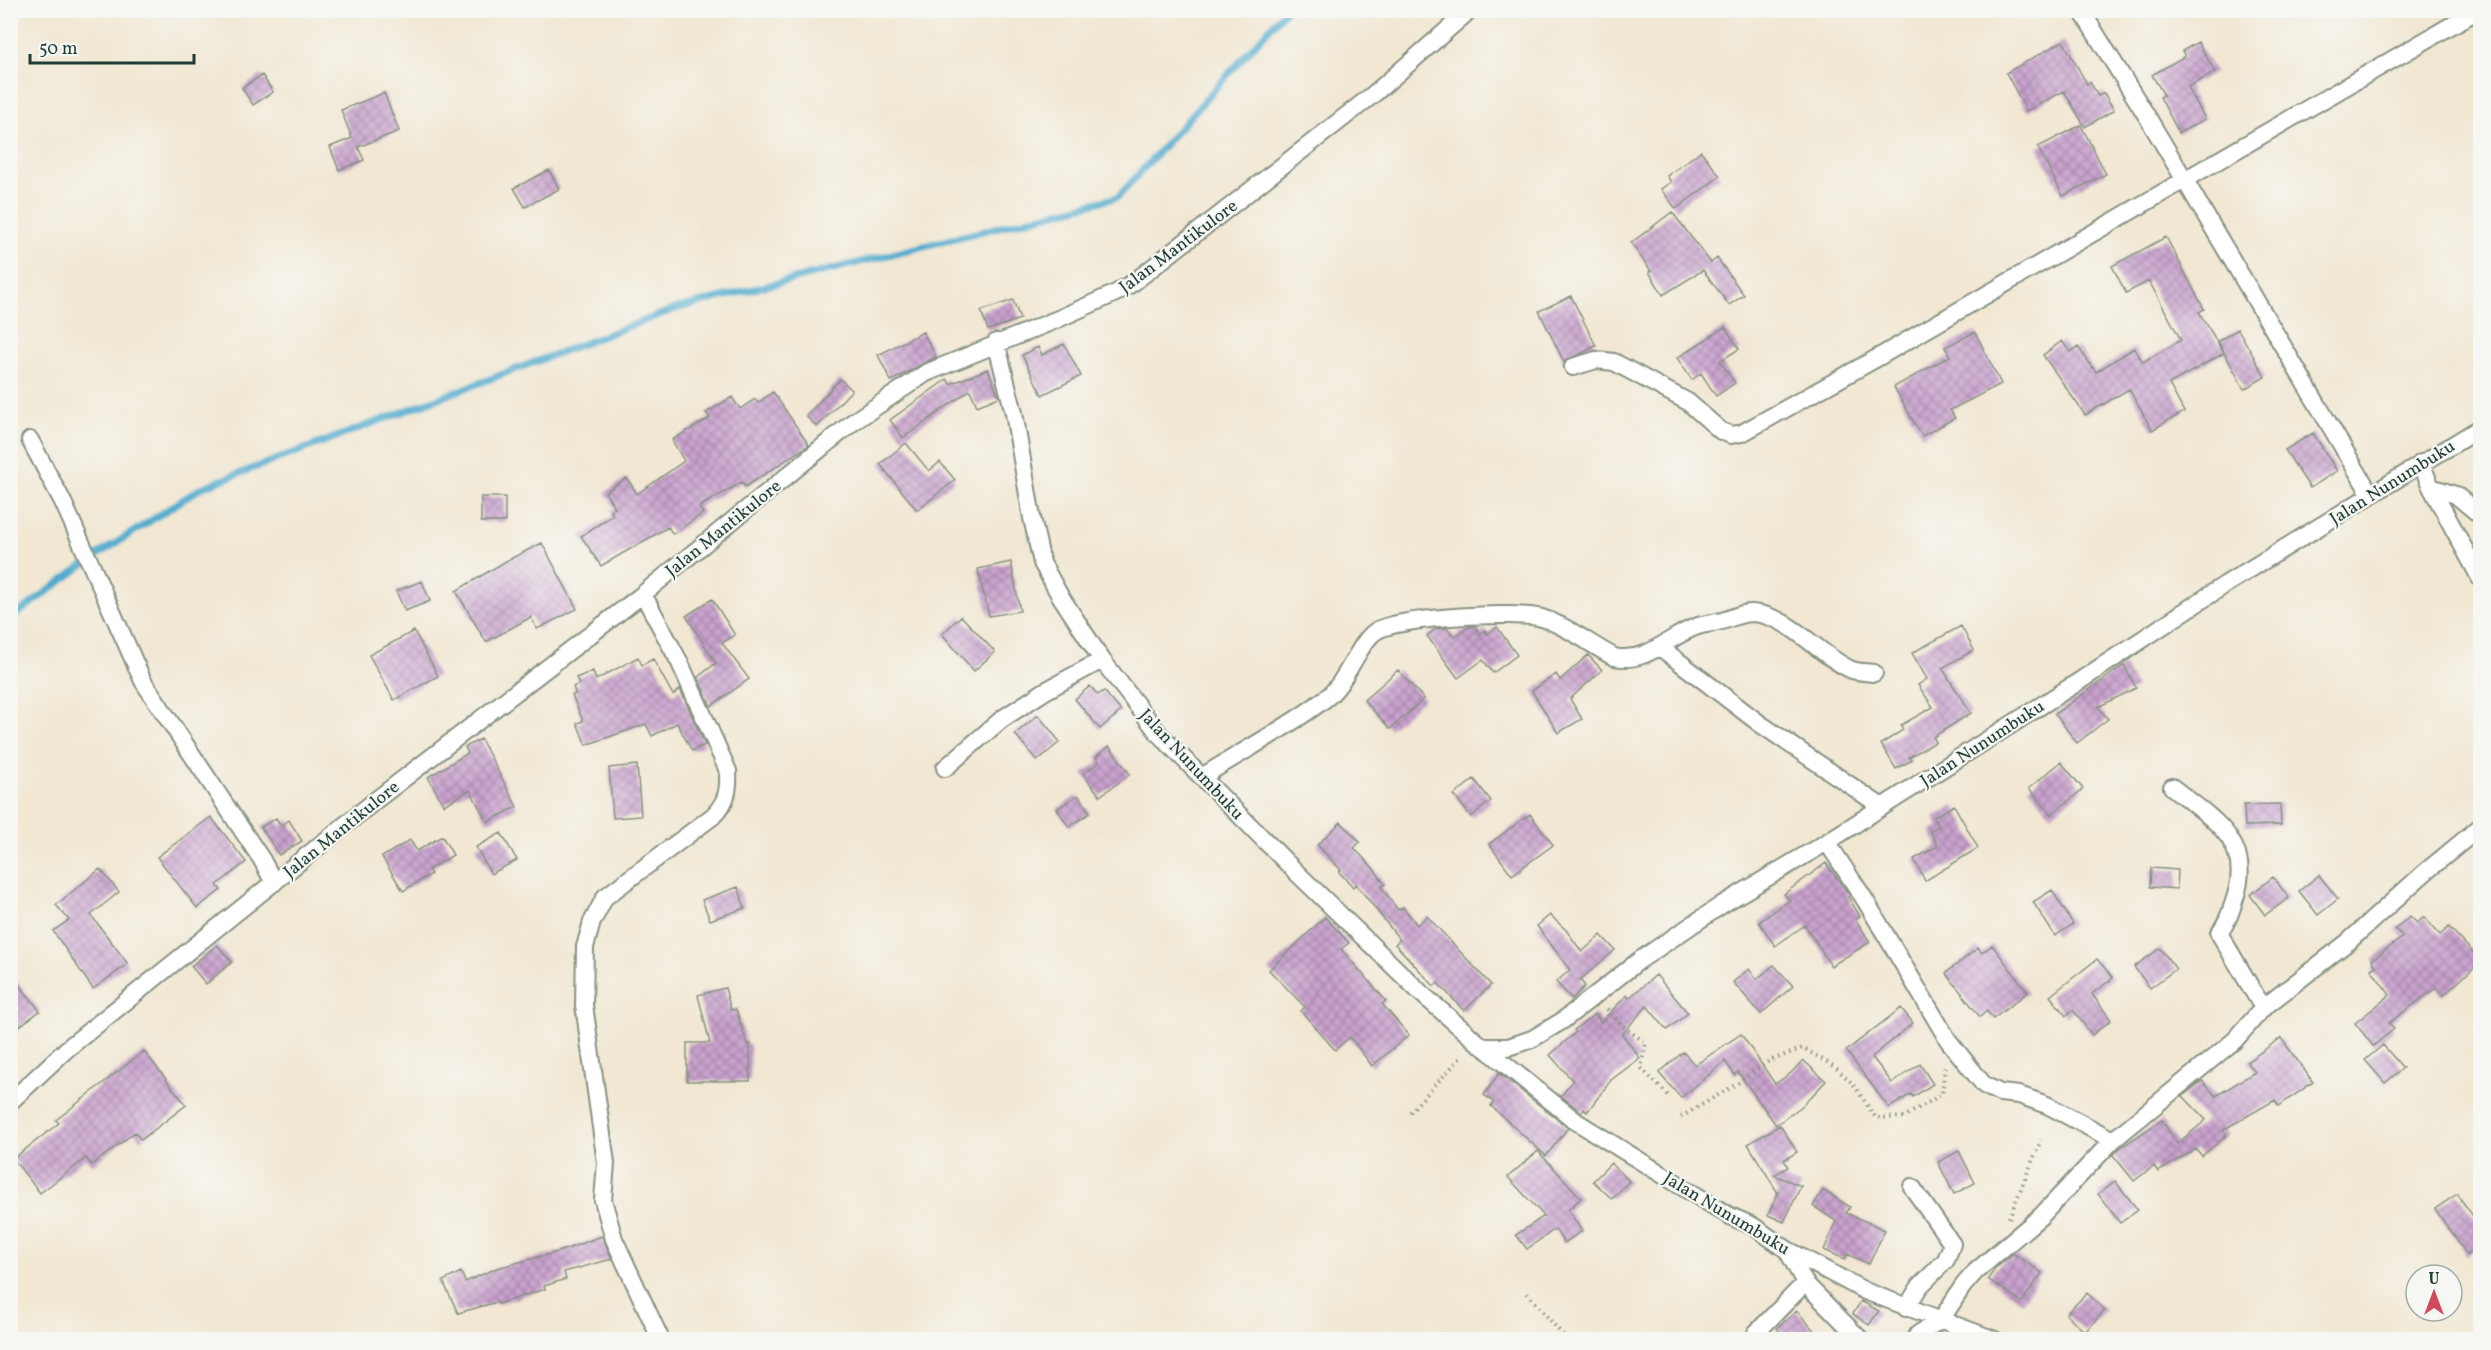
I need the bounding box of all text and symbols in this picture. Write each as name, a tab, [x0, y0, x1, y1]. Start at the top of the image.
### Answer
scale bar	[30, 27, 194, 65]
text: 50 m	[39, 37, 78, 62]
street label: Jalan Mantikulore	[1114, 194, 1243, 300]
street label: Jalan Nunumbuku	[2325, 435, 2460, 532]
street label: Jalan Mantikulore	[661, 475, 787, 584]
street label: Jalan Nunumbuku	[1916, 695, 2050, 794]
street label: Jalan Nunumbuku	[1133, 704, 1249, 826]
street label: Jalan Mantikulore	[279, 776, 405, 885]
street label: Jalan Nunumbuku	[1658, 1167, 1794, 1262]
north arrow	[2404, 1263, 2464, 1323]
text: U	[2429, 1269, 2440, 1291]

